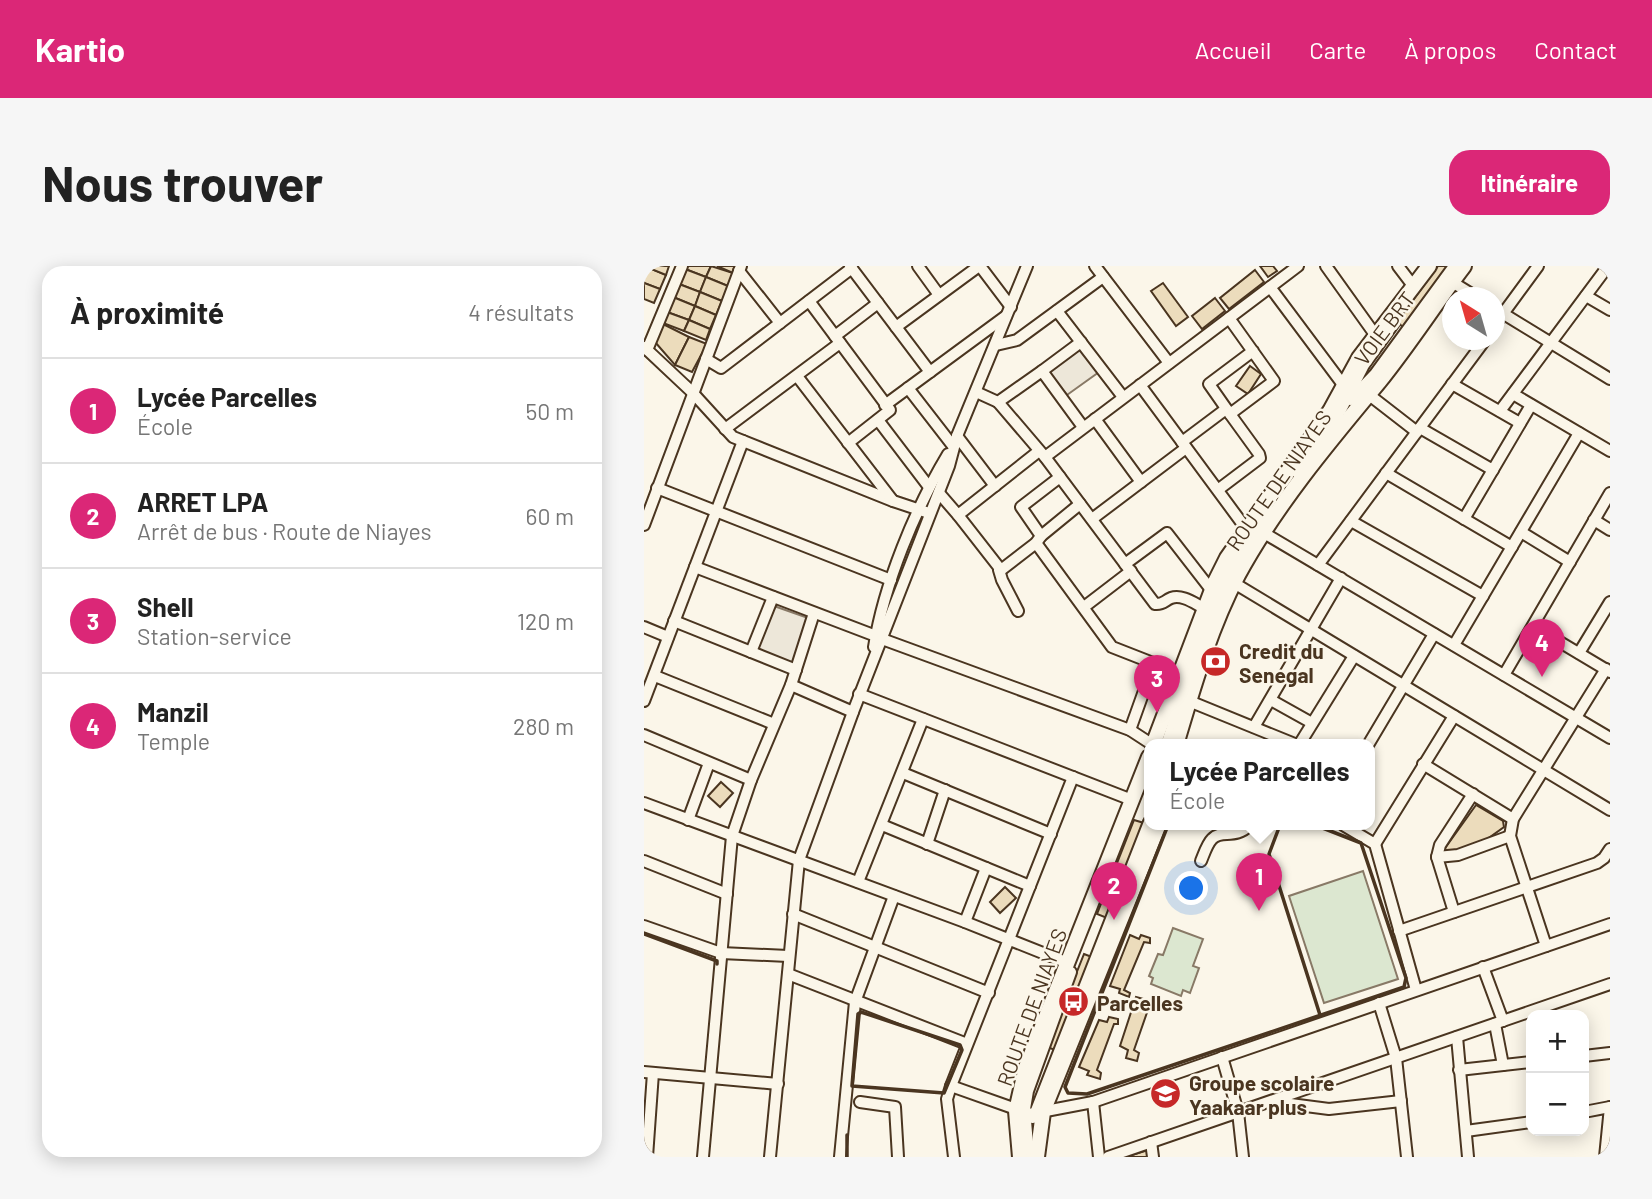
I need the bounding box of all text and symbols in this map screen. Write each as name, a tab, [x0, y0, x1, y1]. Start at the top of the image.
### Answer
text: Kartio	[35, 29, 125, 69]
text: Accueil	[1195, 35, 1271, 64]
text: Carte	[1309, 35, 1366, 64]
text: À propos	[1404, 35, 1496, 64]
text: Contact	[1534, 35, 1617, 64]
button: Itinéraire	[1449, 150, 1610, 215]
text: Nous trouver	[42, 153, 323, 212]
street label: VOIE BRT	[1348, 286, 1420, 370]
north arrow	[1442, 287, 1505, 350]
text: À proximité	[70, 294, 224, 330]
text: 4 résultats	[468, 298, 574, 326]
text: Lycée Parcelles	[137, 381, 317, 412]
text: 1	[89, 397, 97, 425]
text: 50 m	[526, 397, 574, 425]
street label: ROUTE DE NIAYES	[1220, 405, 1336, 555]
text: École	[137, 412, 193, 440]
text: ARRET LPA	[137, 486, 268, 517]
text: 2	[87, 502, 99, 530]
text: 60 m	[526, 502, 574, 530]
text: Arrêt de bus · Route de Niayes	[137, 517, 432, 545]
text: Shell	[137, 591, 194, 622]
text: 3	[87, 607, 99, 635]
text: 120 m	[517, 607, 574, 635]
pin: 4	[1519, 619, 1565, 677]
text: Station-service	[137, 622, 292, 650]
place label: Credit du Senegal	[1239, 638, 1324, 687]
bank icon: Credit du Senegal	[1199, 645, 1233, 679]
pin: 3	[1134, 655, 1180, 713]
text: Manzil	[137, 696, 208, 727]
text: 4	[86, 712, 100, 740]
text: 280 m	[513, 712, 574, 740]
text: Temple	[137, 727, 210, 755]
popup	[1144, 739, 1375, 830]
text: Lycée Parcelles	[1169, 755, 1350, 786]
text: École	[1169, 786, 1225, 814]
pin: 1	[1236, 853, 1282, 911]
pin: 2	[1091, 862, 1137, 920]
your location	[1174, 871, 1208, 905]
street label: ROUTE DE NIAYES	[991, 925, 1071, 1089]
bus stop icon: Parcelles	[1057, 985, 1091, 1019]
place label: Parcelles	[1097, 990, 1183, 1015]
map controls	[1526, 1010, 1589, 1136]
button: +	[1526, 1010, 1589, 1073]
place label: Groupe scolaire Yaakaar plus	[1189, 1070, 1335, 1119]
button: −	[1526, 1073, 1589, 1136]
school or university icon: Groupe scolaire Yaakaar plus	[1149, 1077, 1183, 1111]

